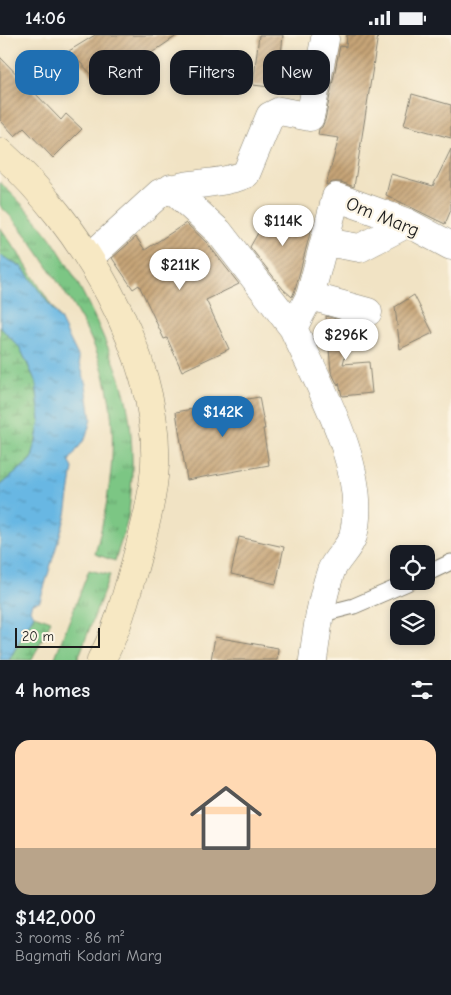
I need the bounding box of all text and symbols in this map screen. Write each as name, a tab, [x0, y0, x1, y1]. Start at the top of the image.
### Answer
text: 14:06	[25, 7, 66, 29]
chip: Buy	[15, 50, 79, 95]
chip: Rent	[89, 50, 160, 95]
chip: Filters	[170, 50, 253, 95]
chip: New	[263, 50, 330, 95]
street label: Om Marg	[343, 192, 422, 242]
pin: $114K	[248, 205, 318, 247]
text: $114K	[264, 212, 302, 230]
pin: $211K	[145, 249, 215, 291]
text: $211K	[160, 256, 200, 274]
pin: $296K	[311, 319, 381, 361]
text: $296K	[324, 326, 368, 344]
pin: $142K	[188, 395, 258, 438]
text: $142K	[203, 403, 243, 421]
map controls	[390, 545, 435, 645]
button: locate	[390, 545, 435, 590]
button: layers	[390, 600, 435, 645]
scale bar	[15, 625, 100, 648]
text: 20 m	[22, 628, 54, 645]
icon: filters	[408, 676, 436, 704]
text: 4 homes	[15, 678, 90, 702]
icon: home	[181, 773, 271, 863]
text: $142,000	[15, 905, 96, 929]
text: 3 rooms · 86 m²	[15, 929, 124, 947]
text: Bagmati Kodari Marg	[15, 947, 162, 965]

